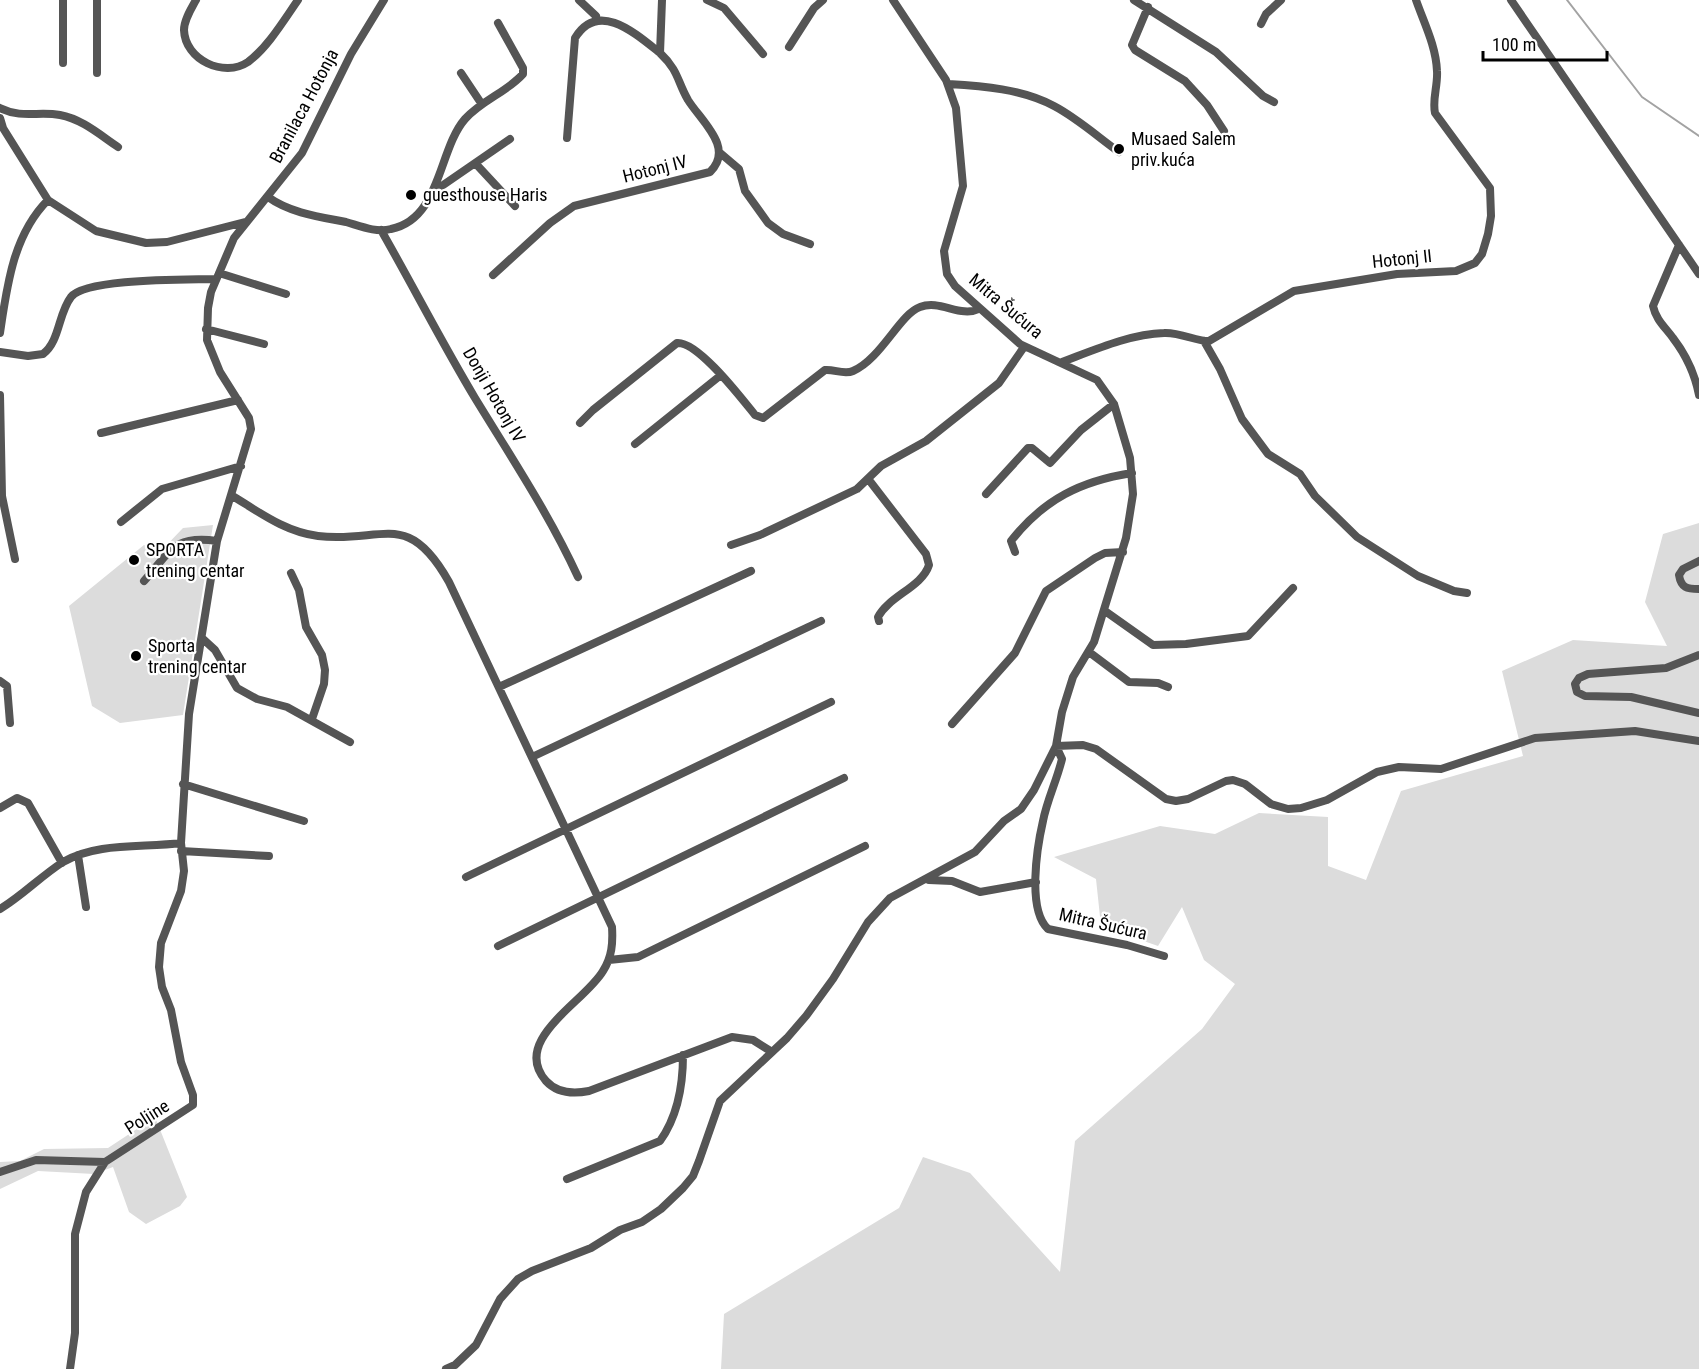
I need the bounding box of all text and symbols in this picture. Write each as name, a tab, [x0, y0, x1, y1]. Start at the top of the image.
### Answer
scale bar	[1483, 24, 1608, 62]
text: 100 m	[1492, 34, 1536, 55]
street label: Branilaca Hotonja	[265, 45, 342, 166]
place label: Musaed Salem priv.kuća	[1131, 128, 1236, 170]
marker: Musaed Salem priv.kuća	[1112, 142, 1126, 156]
street label: Hotonj IV	[620, 150, 689, 187]
place label: guesthouse Haris	[423, 184, 547, 205]
marker: guesthouse Haris	[404, 188, 418, 202]
street label: Hotonj II	[1371, 245, 1433, 272]
street label: Mitra Šućura	[965, 269, 1047, 343]
street label: Donji Hotonj IV	[459, 344, 530, 446]
place label: SPORTA trening centar	[146, 539, 245, 581]
marker: SPORTA trening centar	[127, 553, 141, 567]
place label: Sporta trening centar	[148, 635, 247, 677]
marker: Sporta trening centar	[129, 649, 143, 663]
street label: Mitra Šućura	[1057, 903, 1149, 944]
street label: Poljine	[121, 1095, 173, 1138]

